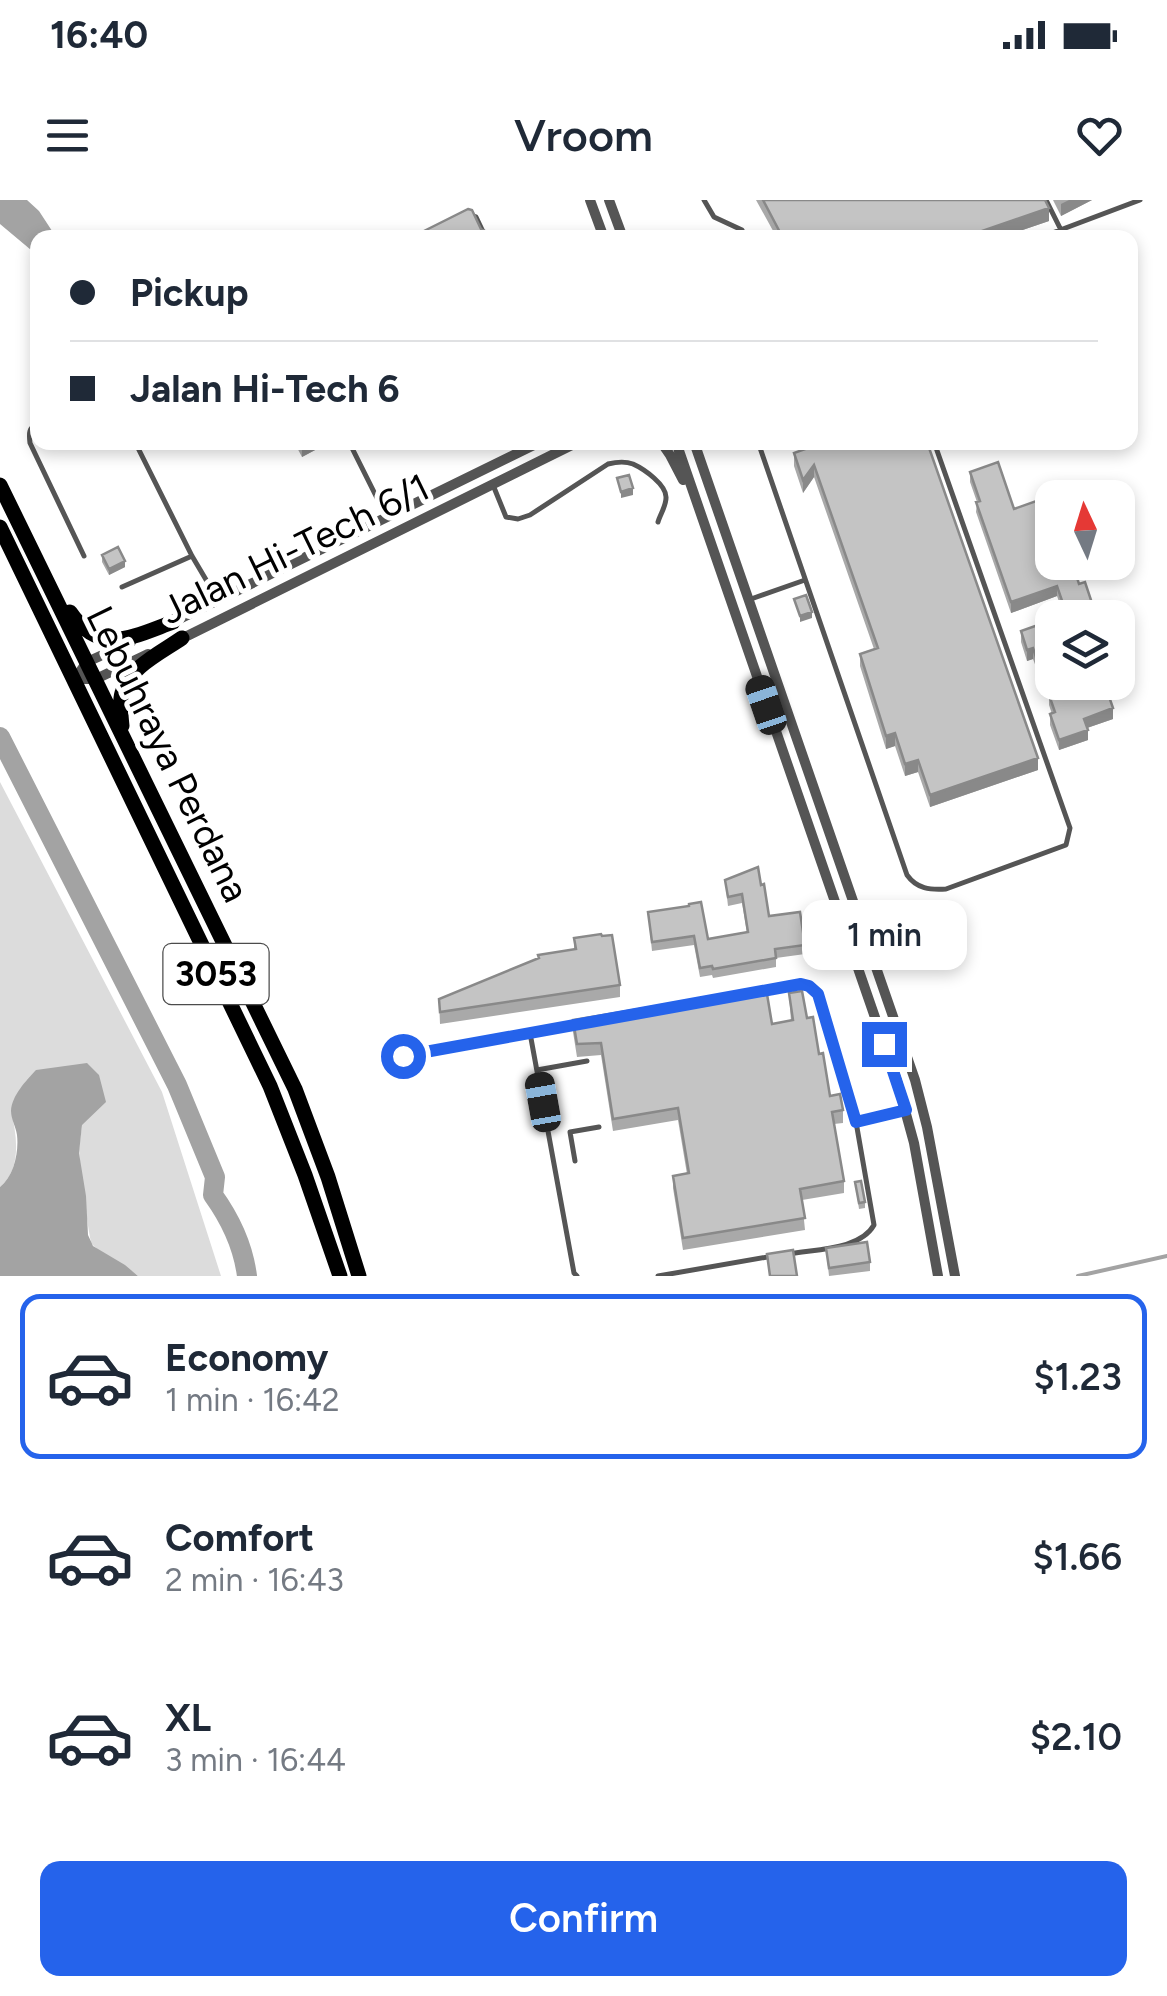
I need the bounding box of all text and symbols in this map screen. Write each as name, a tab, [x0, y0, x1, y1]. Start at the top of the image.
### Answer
text: 16:40	[50, 12, 148, 58]
icon: menu	[40, 108, 95, 163]
text: Vroom	[514, 108, 653, 162]
icon: heart	[1072, 108, 1127, 163]
text: Pickup	[130, 270, 248, 316]
text: Jalan Hi-Tech 6	[130, 366, 400, 412]
street label: Jalan Hi-Tech 6/1	[153, 464, 437, 634]
north arrow	[1035, 480, 1135, 580]
map controls	[1035, 480, 1135, 700]
street label: Lebuhraya Perdana	[77, 599, 259, 909]
button: layers	[1035, 600, 1135, 700]
car	[742, 672, 790, 738]
callout: 1 min	[802, 899, 966, 969]
text: 1 min	[847, 916, 922, 954]
road number: 3053	[164, 944, 268, 1004]
route end	[862, 1022, 907, 1067]
route start	[381, 1034, 426, 1079]
car	[523, 1070, 563, 1134]
icon: car	[45, 1332, 135, 1422]
text: Economy	[165, 1335, 328, 1381]
text: $1.23	[1033, 1354, 1122, 1400]
text: 1 min · 16:42	[165, 1381, 340, 1419]
icon: car	[45, 1512, 135, 1602]
text: Comfort	[165, 1515, 314, 1561]
text: $1.66	[1032, 1534, 1122, 1580]
text: 2 min · 16:43	[165, 1561, 344, 1599]
icon: car	[45, 1692, 135, 1782]
text: XL	[165, 1695, 211, 1741]
text: $2.10	[1030, 1714, 1122, 1760]
text: 3 min · 16:44	[165, 1741, 346, 1779]
button: Confirm	[40, 1861, 1127, 1976]

